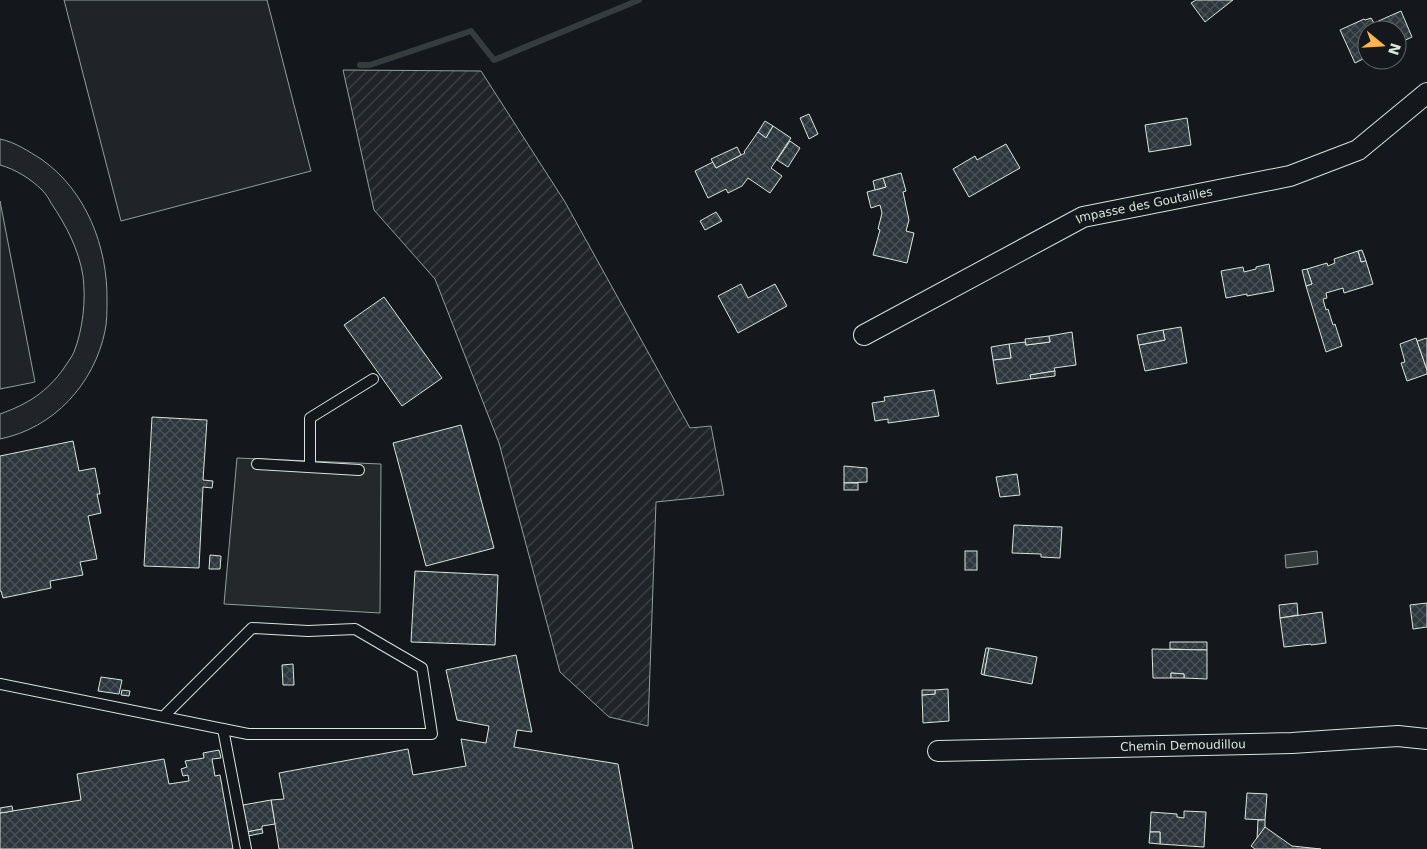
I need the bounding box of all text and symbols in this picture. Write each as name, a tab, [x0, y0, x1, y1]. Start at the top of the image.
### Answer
north arrow	[1357, 20, 1407, 70]
text: N	[1385, 41, 1404, 57]
street label: Impasse des Goutailles	[1073, 185, 1214, 227]
street label: Chemin Demoudillou	[1120, 737, 1246, 754]

